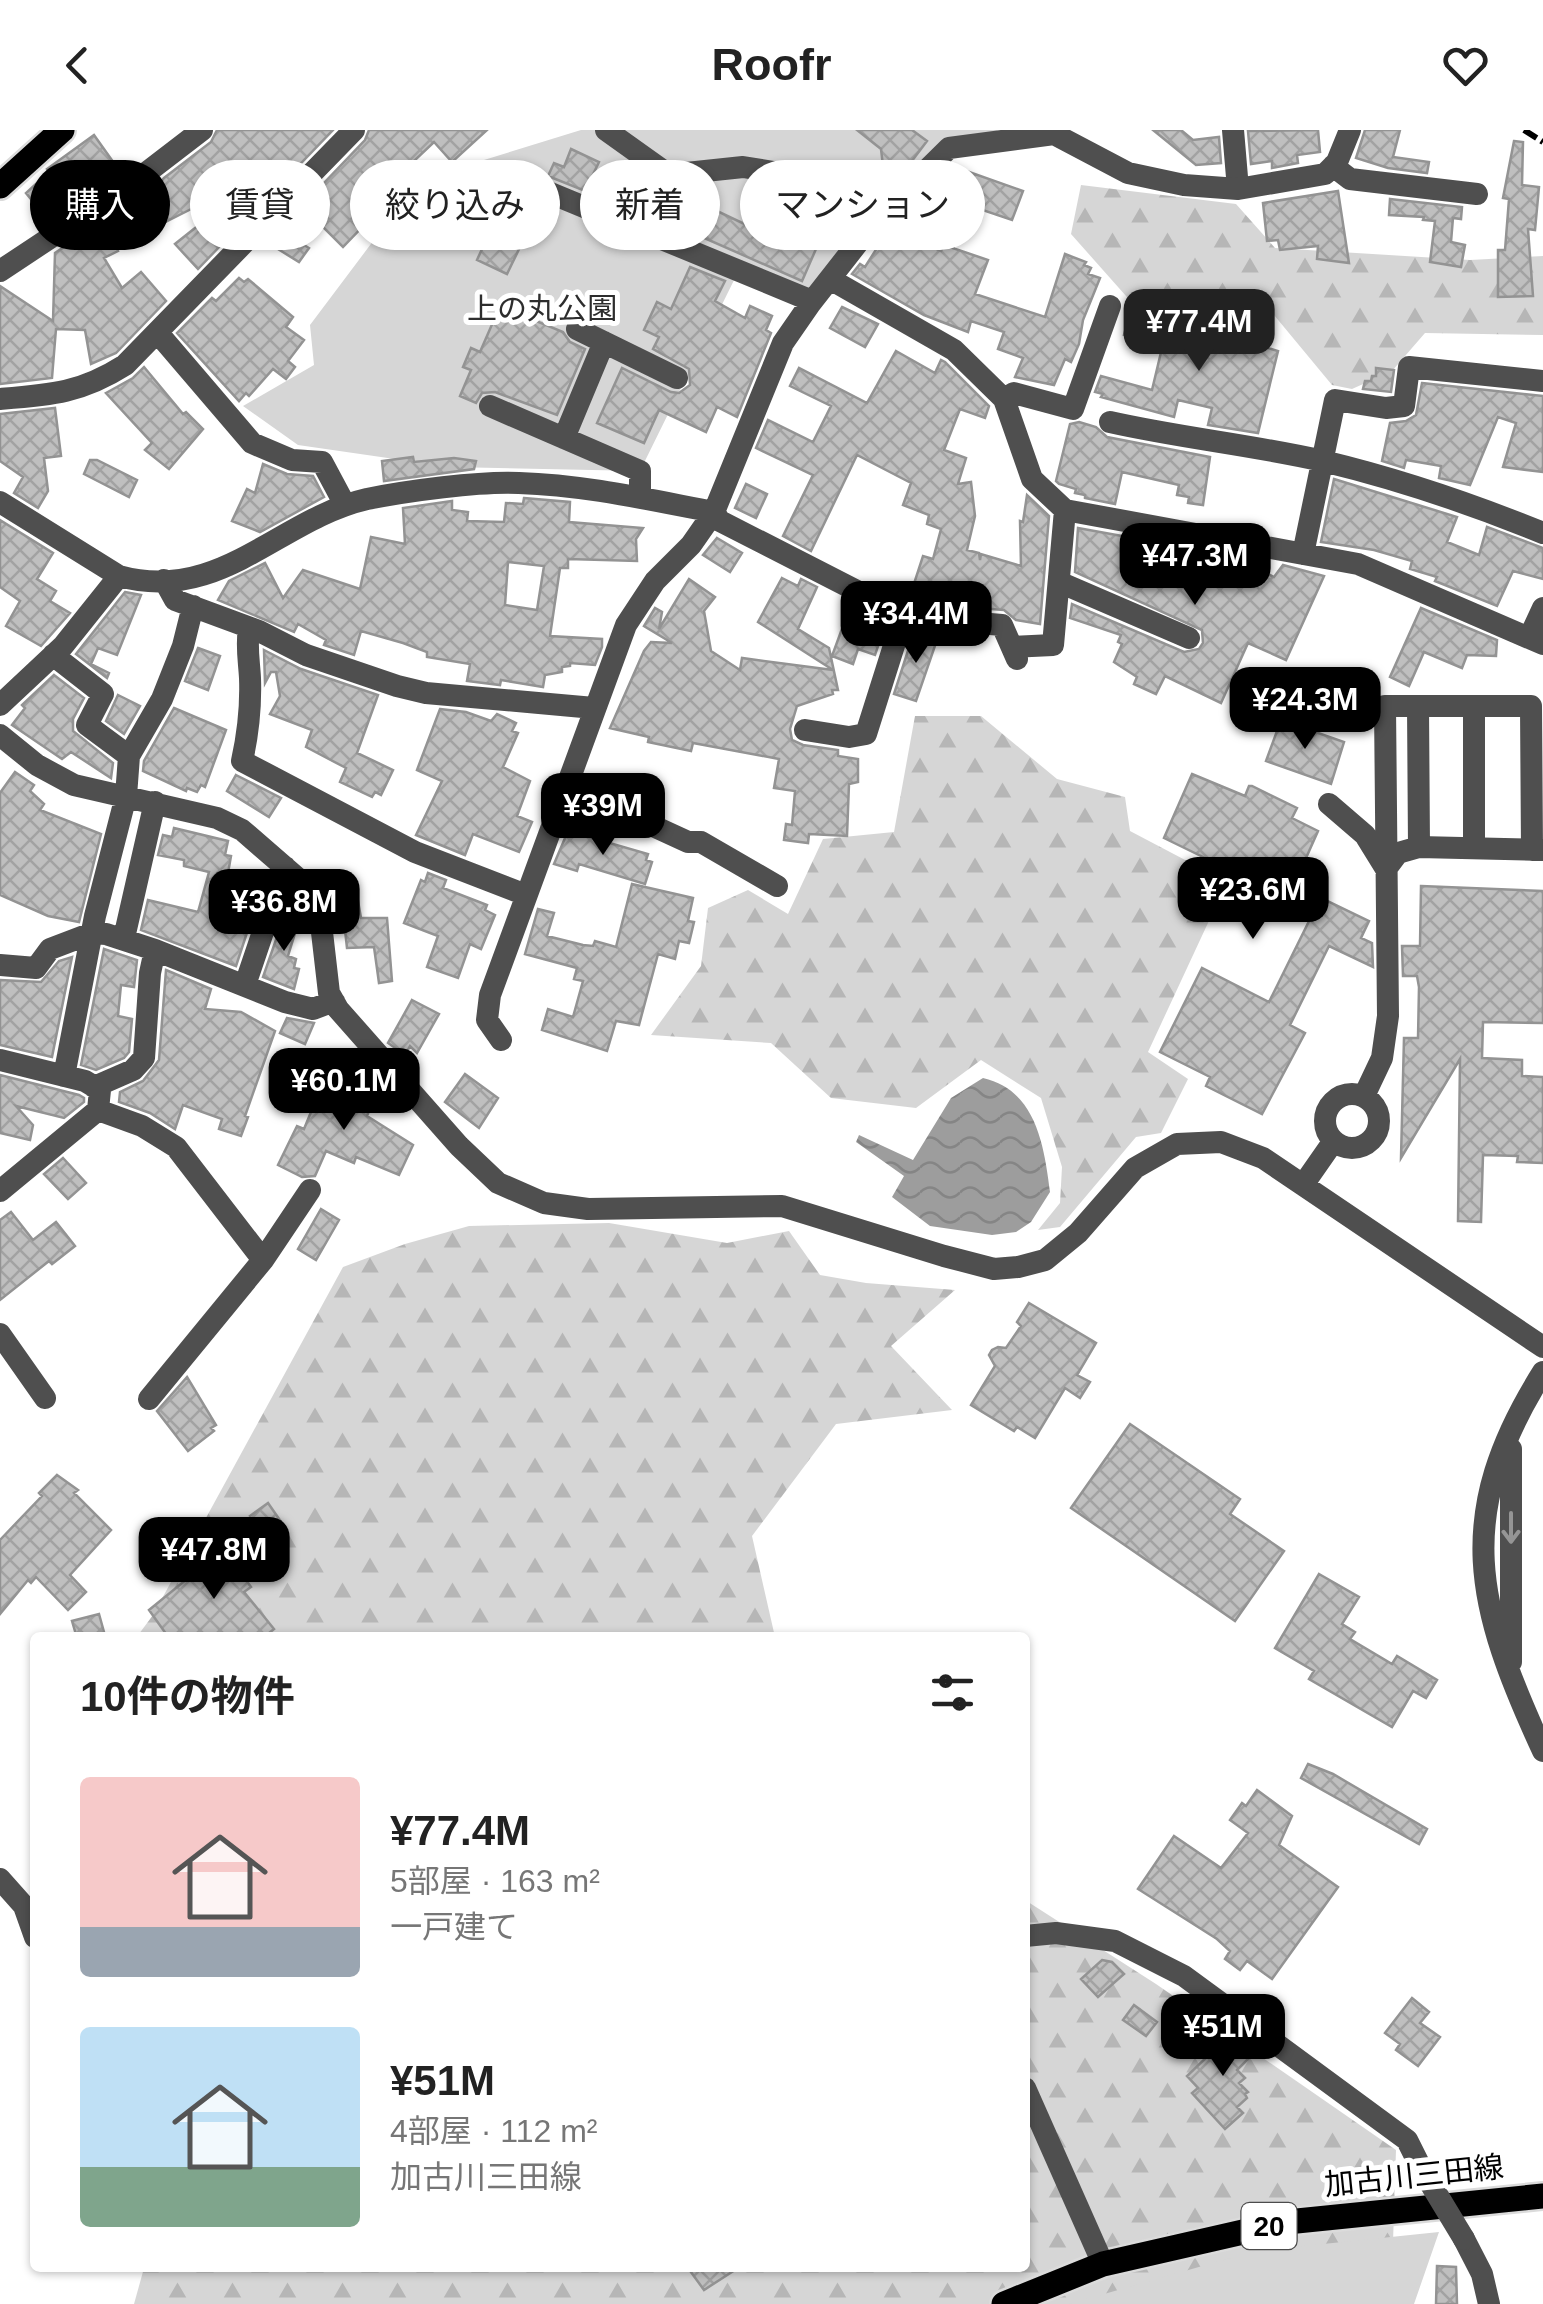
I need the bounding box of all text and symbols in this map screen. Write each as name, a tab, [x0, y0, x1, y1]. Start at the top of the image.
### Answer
icon: back	[50, 38, 105, 93]
icon: heart	[1438, 38, 1493, 93]
text: Roofr	[712, 39, 831, 90]
chip: 購入	[30, 160, 170, 250]
chip: 賃貸	[190, 160, 330, 250]
chip: 絞り込み	[350, 160, 560, 250]
chip: 新着	[580, 160, 720, 250]
chip: マンション	[740, 160, 985, 250]
pin: ¥77.4M	[1118, 289, 1280, 374]
park label: 上の丸公園	[467, 292, 617, 325]
text: ¥77.4M	[1146, 303, 1252, 339]
pin: ¥47.3M	[1114, 523, 1276, 608]
text: ¥47.3M	[1142, 537, 1248, 573]
pin: ¥34.4M	[835, 581, 997, 666]
text: ¥34.4M	[863, 595, 969, 631]
pin: ¥24.3M	[1224, 667, 1386, 752]
text: ¥24.3M	[1252, 681, 1358, 717]
pin: ¥39M	[544, 773, 662, 858]
text: ¥39M	[563, 787, 643, 823]
pin: ¥23.6M	[1172, 857, 1334, 942]
pin: ¥36.8M	[203, 869, 365, 954]
text: ¥23.6M	[1200, 871, 1306, 907]
text: ¥36.8M	[231, 883, 337, 919]
pin: ¥60.1M	[263, 1048, 425, 1133]
text: ¥60.1M	[291, 1062, 397, 1098]
one-way arrow	[1502, 1510, 1520, 1543]
pin: ¥47.8M	[133, 1517, 295, 1602]
text: ¥47.8M	[161, 1531, 267, 1567]
icon: filters	[925, 1665, 980, 1720]
text: 10件の物件	[80, 1673, 295, 1720]
text: ¥77.4M	[390, 1807, 530, 1854]
icon: home	[160, 1817, 280, 1937]
text: 5部屋 · 163 m²	[390, 1863, 600, 1899]
text: 一戸建て	[390, 1909, 518, 1945]
pin: ¥51M	[1164, 1994, 1282, 2079]
text: ¥51M	[1183, 2008, 1263, 2044]
text: ¥51M	[390, 2057, 495, 2104]
icon: home	[160, 2067, 280, 2187]
text: 4部屋 · 112 m²	[390, 2113, 597, 2149]
street label: 加古川三田線	[1323, 2150, 1505, 2201]
text: 加古川三田線	[390, 2159, 582, 2195]
road number: 20	[1242, 2203, 1296, 2249]

